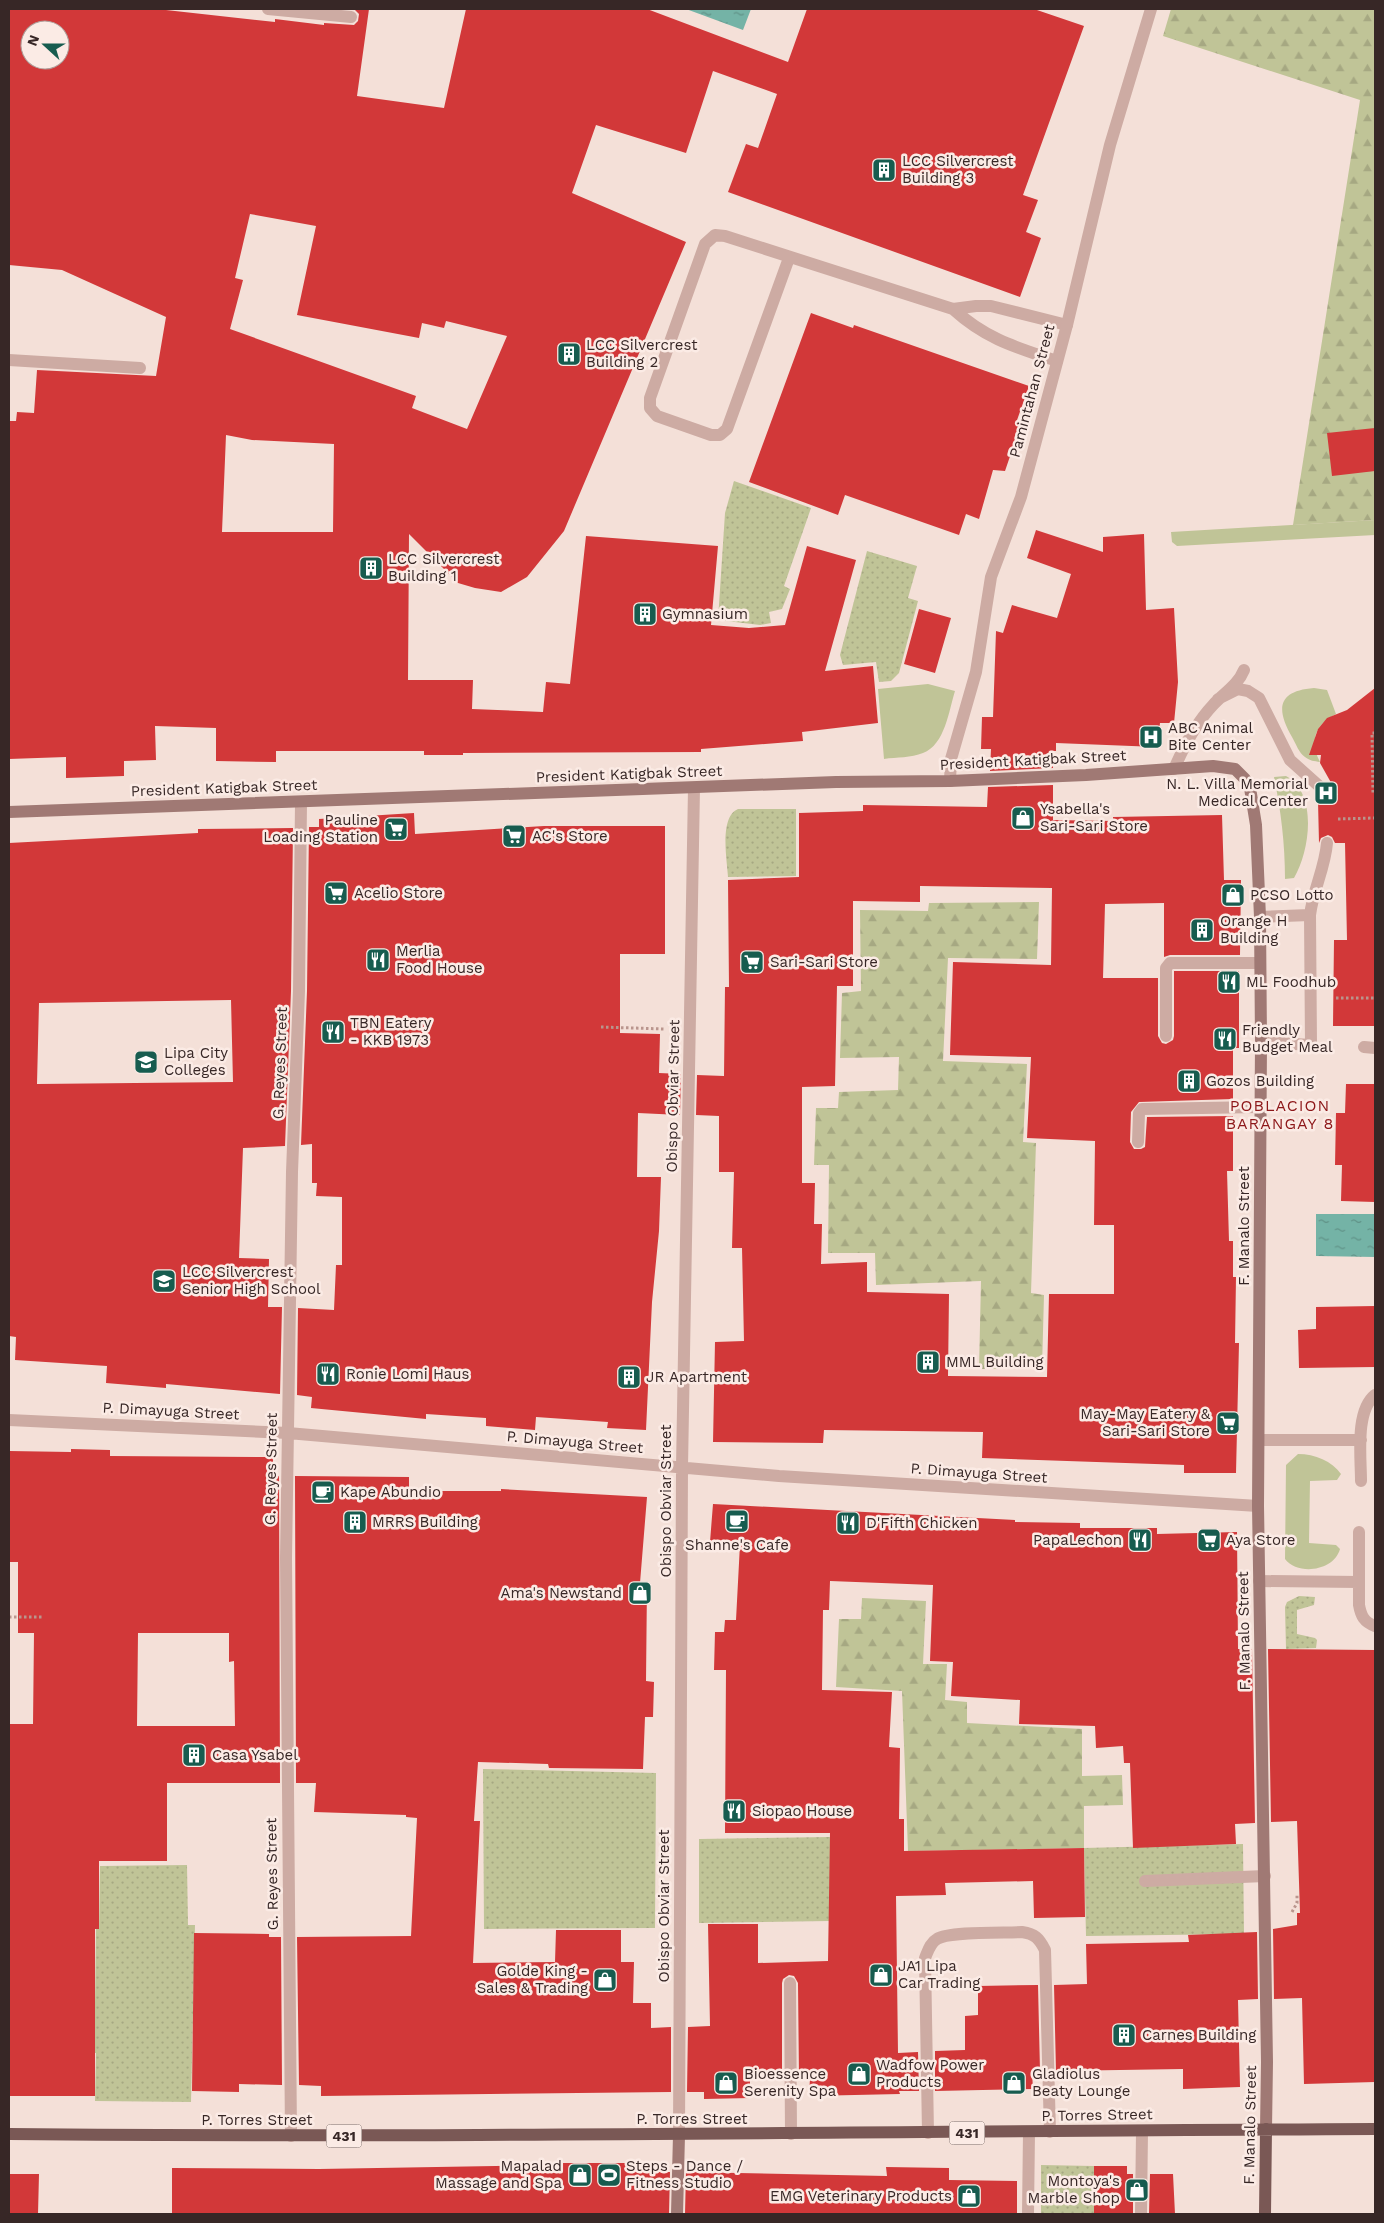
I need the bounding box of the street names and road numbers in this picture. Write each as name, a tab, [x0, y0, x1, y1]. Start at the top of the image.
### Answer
street label: Pamintahan Street	[1006, 322, 1059, 460]
street label: President Katigbak Street	[939, 746, 1127, 774]
street label: President Katigbak Street	[535, 762, 723, 786]
street label: President Katigbak Street	[130, 776, 318, 800]
street label: G. Reyes Street	[269, 1006, 291, 1120]
street label: Obispo Obviar Street	[663, 1019, 683, 1173]
street label: F. Manalo Street	[1235, 1166, 1253, 1286]
street label: P. Dimayuga Street	[102, 1398, 241, 1424]
street label: G. Reyes Street	[261, 1412, 281, 1525]
street label: Obispo Obviar Street	[657, 1424, 675, 1577]
street label: P. Dimayuga Street	[506, 1427, 645, 1457]
street label: P. Dimayuga Street	[910, 1459, 1049, 1487]
street label: F. Manalo Street	[1234, 1570, 1254, 1691]
street label: G. Reyes Street	[262, 1817, 282, 1930]
street label: Obispo Obviar Street	[655, 1829, 673, 1982]
street label: F. Manalo Street	[1240, 2064, 1260, 2185]
street label: P. Torres Street	[1041, 2105, 1154, 2125]
street label: P. Torres Street	[636, 2110, 748, 2128]
street label: P. Torres Street	[201, 2111, 313, 2129]
road number: 431	[950, 2122, 984, 2144]
road number: 431	[326, 2124, 362, 2148]

